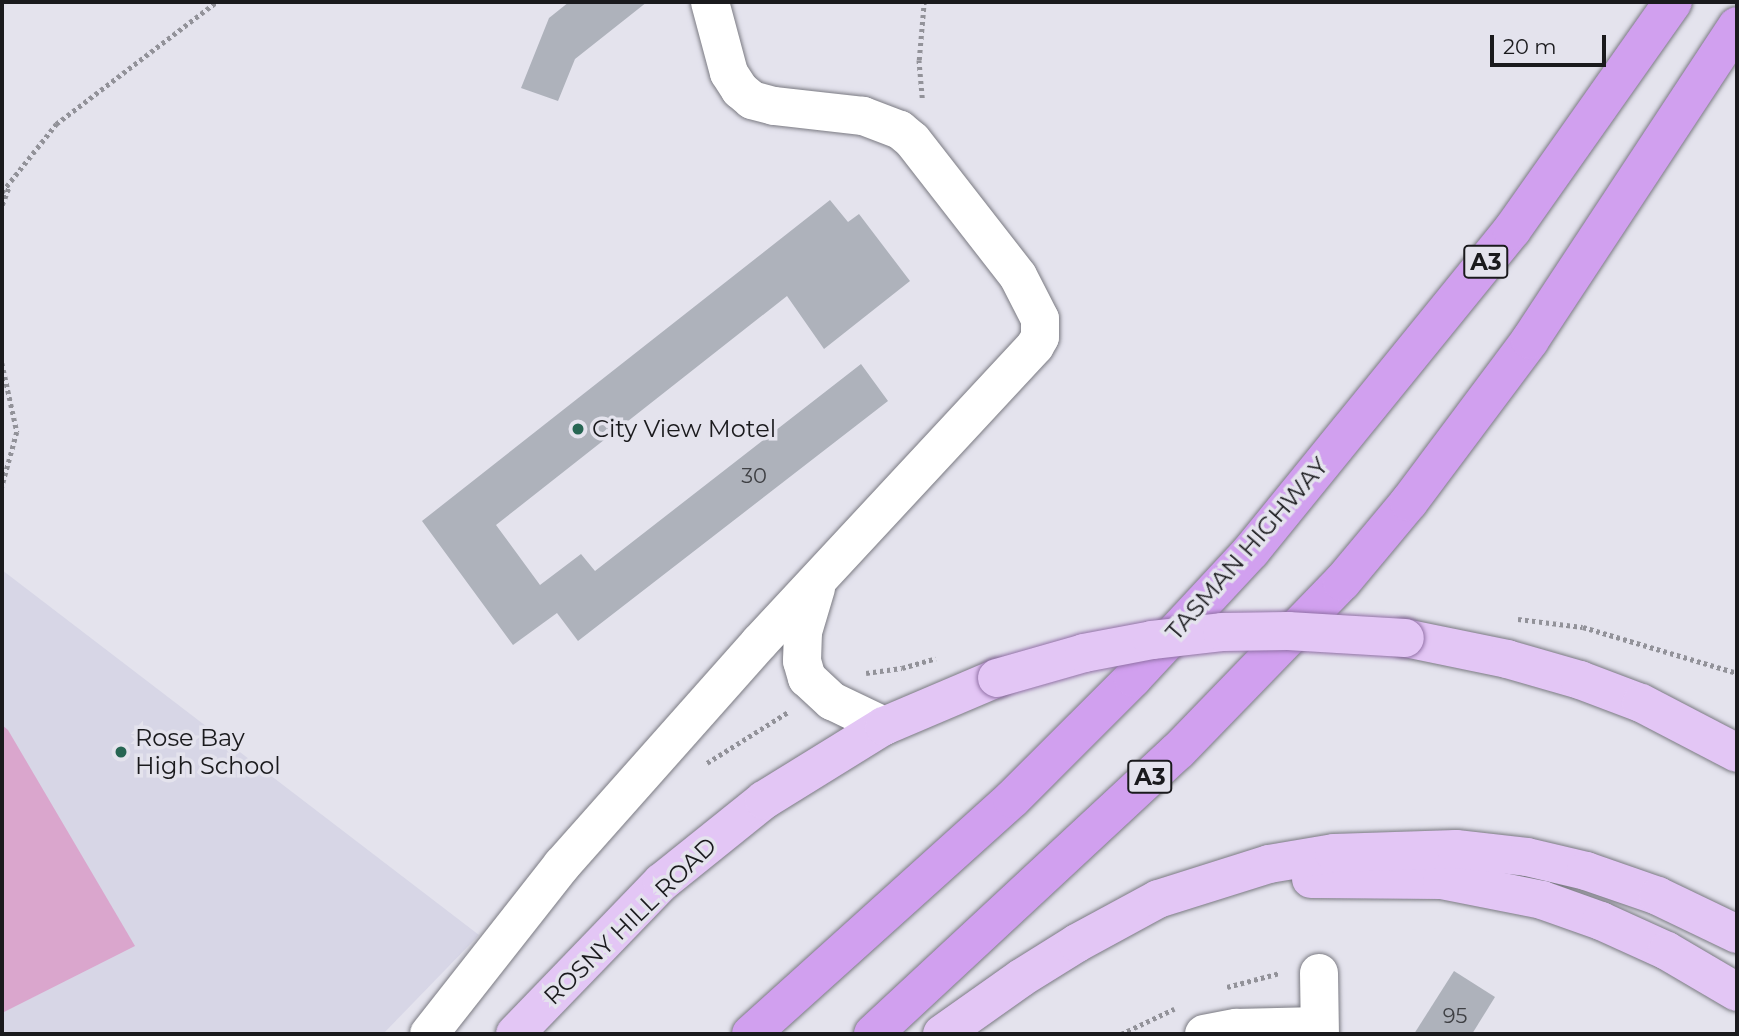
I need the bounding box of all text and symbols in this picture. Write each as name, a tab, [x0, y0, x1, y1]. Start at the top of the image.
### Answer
scale bar	[1494, 21, 1610, 65]
text: 20 m	[1503, 34, 1557, 59]
road number: A3	[1463, 243, 1509, 282]
place label: City View Motel	[592, 415, 776, 443]
marker: City View Motel	[570, 421, 586, 437]
street label: TASMAN HIGHWAY	[1160, 452, 1334, 646]
house number: 30	[741, 463, 767, 489]
place label: Rose Bay High School	[135, 724, 281, 780]
marker: Rose Bay High School	[113, 744, 129, 760]
road number: A3	[1127, 758, 1173, 796]
street label: ROSNY HILL ROAD	[538, 831, 722, 1011]
house number: 95	[1443, 1003, 1467, 1029]

